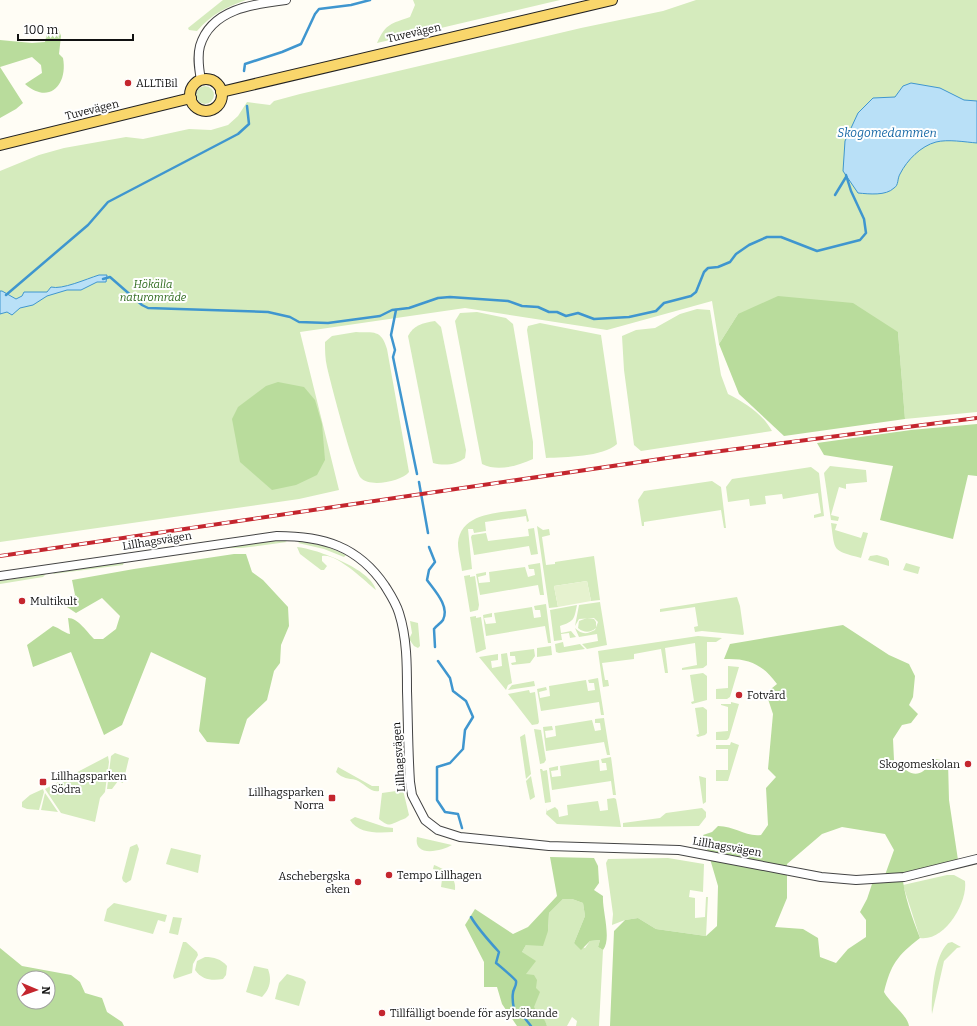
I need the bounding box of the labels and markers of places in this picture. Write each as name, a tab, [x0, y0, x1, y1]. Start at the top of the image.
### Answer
place label: ALLTiBil	[136, 77, 178, 90]
marker: ALLTiBil	[123, 78, 133, 88]
place label: Multikult	[30, 595, 77, 608]
marker: Multikult	[17, 596, 27, 606]
place label: Fotvård	[747, 689, 786, 702]
marker: Fotvård	[734, 690, 744, 700]
place label: Skogomeskolan	[879, 758, 960, 771]
marker: Skogomeskolan	[963, 759, 973, 769]
place label: Lillhagsparken Södra	[51, 770, 127, 796]
marker: Lillhagsparken Södra	[38, 777, 48, 787]
place label: Lillhagsparken Norra	[248, 786, 324, 812]
marker: Lillhagsparken Norra	[327, 793, 337, 803]
place label: Tempo Lillhagen	[397, 869, 482, 882]
place label: Aschebergska eken	[279, 870, 350, 896]
marker: Tempo Lillhagen	[384, 870, 394, 880]
marker: Aschebergska eken	[353, 877, 363, 887]
place label: Tillfälligt boende för asylsökande	[390, 1007, 558, 1020]
marker: Tillfälligt boende för asylsökande	[377, 1008, 387, 1018]

